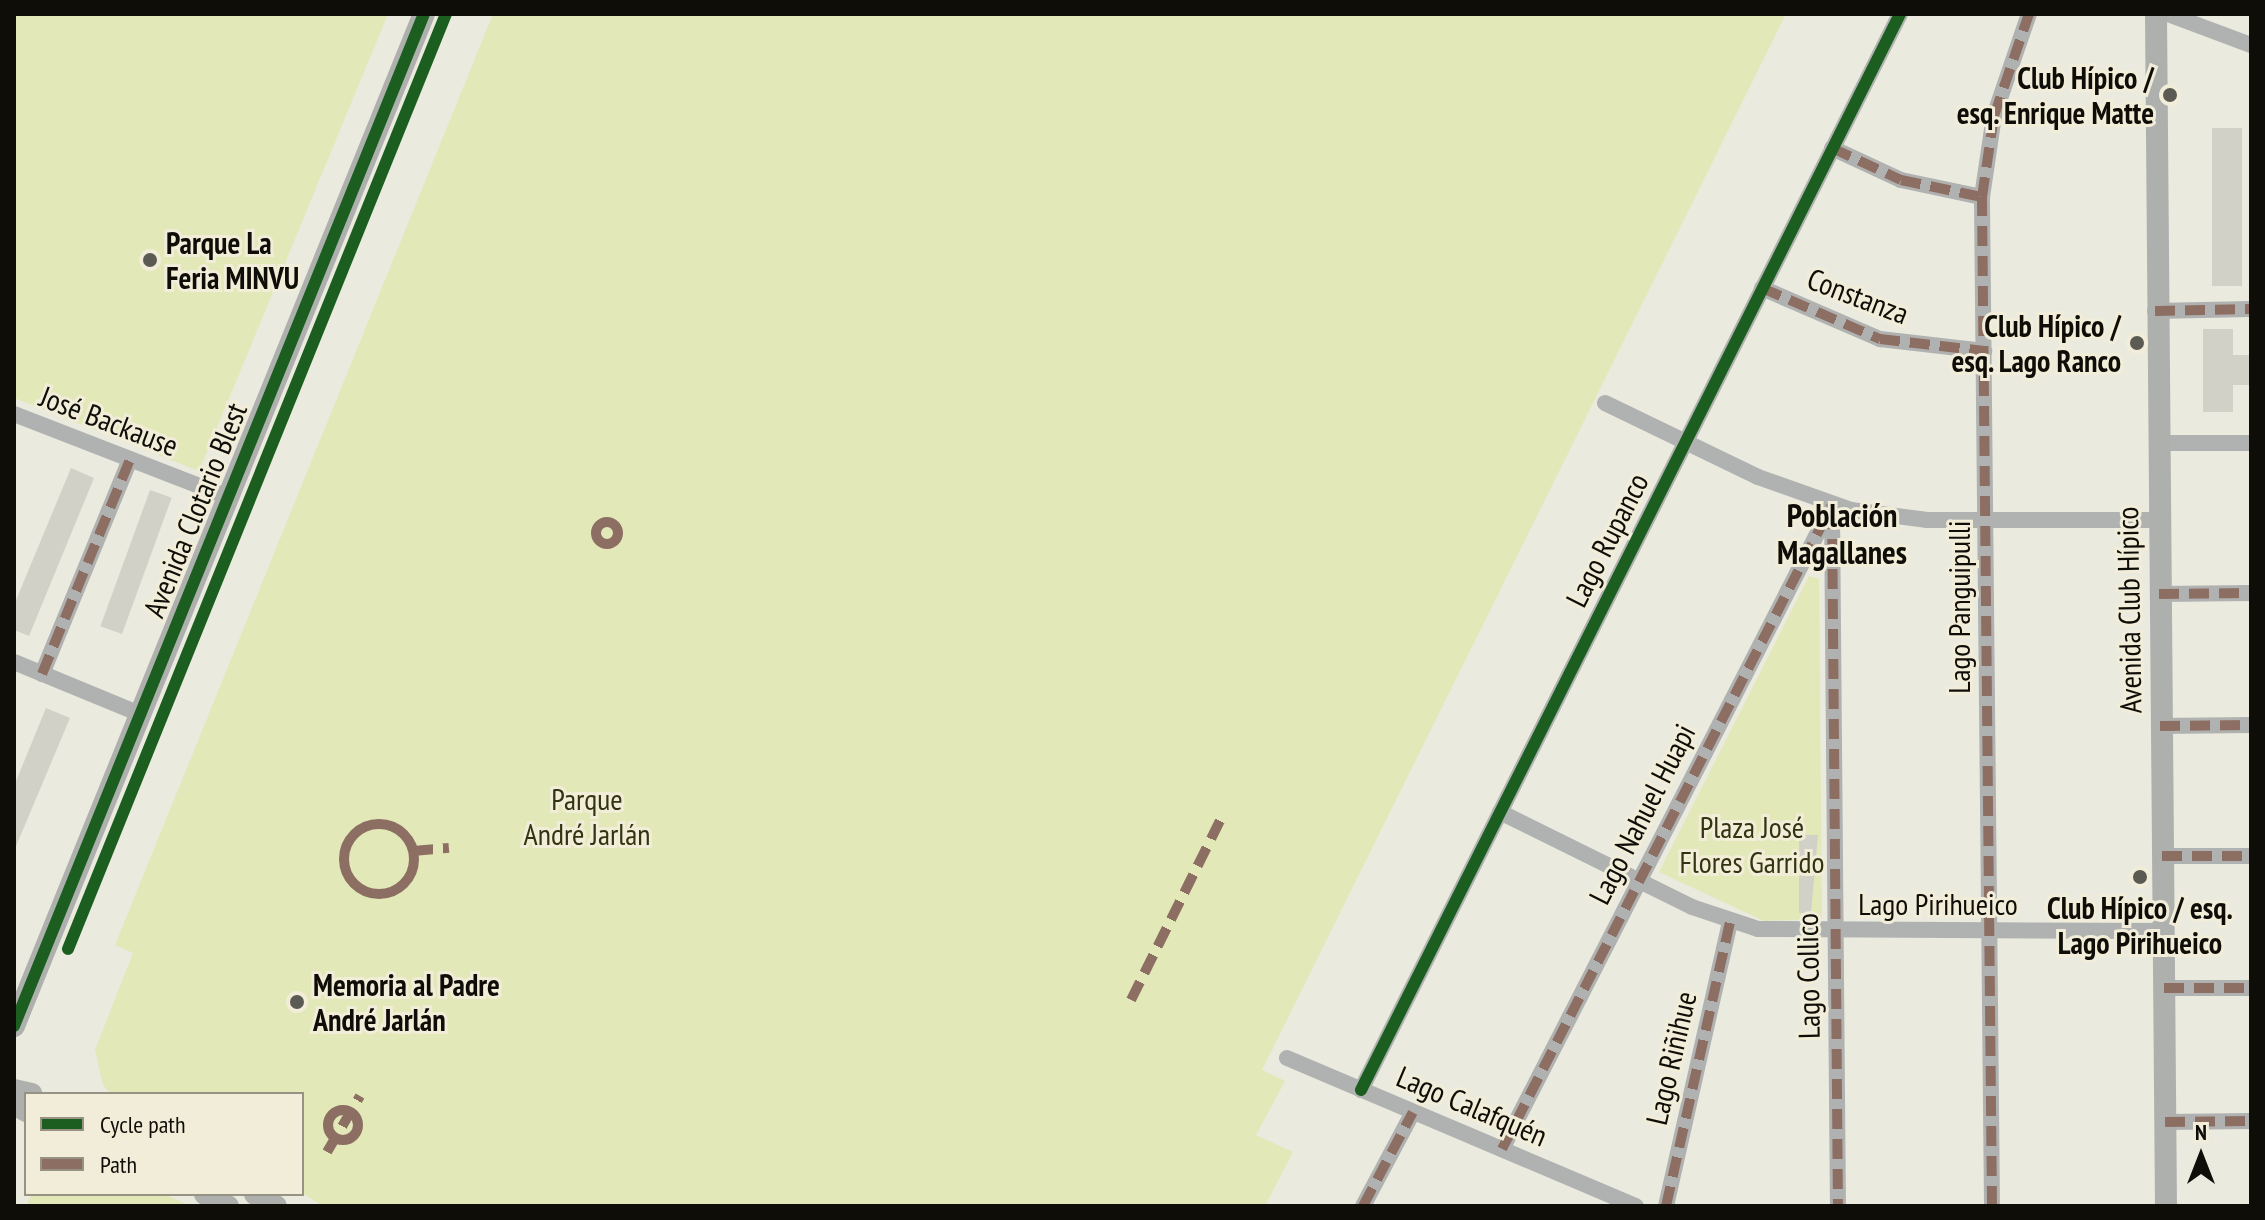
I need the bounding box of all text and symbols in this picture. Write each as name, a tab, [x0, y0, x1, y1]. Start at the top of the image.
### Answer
place label: Club Hípico / esq. Enrique Matte	[1955, 60, 2154, 130]
marker: Club Hípico / esq. Enrique Matte	[2161, 86, 2179, 104]
place label: Parque La Feria MINVU	[166, 225, 299, 296]
marker: Parque La Feria MINVU	[141, 251, 159, 269]
street label: Constanza	[1802, 260, 1914, 332]
place label: Club Hípico / esq. Lago Ranco	[1950, 308, 2121, 378]
marker: Club Hípico / esq. Lago Ranco	[2128, 334, 2146, 352]
street label: José Backause	[35, 378, 183, 464]
street label: Avenida Clotario Blest	[136, 397, 254, 623]
street label: Lago Rupanco	[1558, 467, 1656, 613]
district label: Población Magallanes	[1777, 497, 1907, 572]
street label: Avenida Club Hípico	[2109, 506, 2149, 714]
street label: Lago Panguipulli	[1941, 520, 1977, 694]
street label: Lago Nahuel Huapi	[1581, 718, 1703, 910]
park label: Parque André Jarlán	[524, 781, 650, 852]
park label: Plaza José Flores Garrido	[1679, 809, 1825, 880]
marker: Club Hípico / esq. Lago Pirihueico	[2131, 868, 2149, 886]
street label: Lago Pirihueico	[1858, 886, 2018, 922]
place label: Club Hípico / esq. Lago Pirihueico	[2047, 890, 2233, 960]
street label: Lago Collico	[1789, 913, 1827, 1039]
place label: Memoria al Padre André Jarlán	[313, 967, 500, 1038]
street label: Lago Riñihue	[1638, 988, 1704, 1128]
marker: Memoria al Padre André Jarlán	[288, 993, 306, 1011]
street label: Lago Calafquén	[1391, 1058, 1553, 1154]
legend	[24, 1092, 304, 1196]
text: Cycle path	[100, 1109, 186, 1140]
north arrow	[2161, 1116, 2241, 1196]
text: N	[2195, 1118, 2207, 1146]
text: Path	[100, 1149, 137, 1180]

